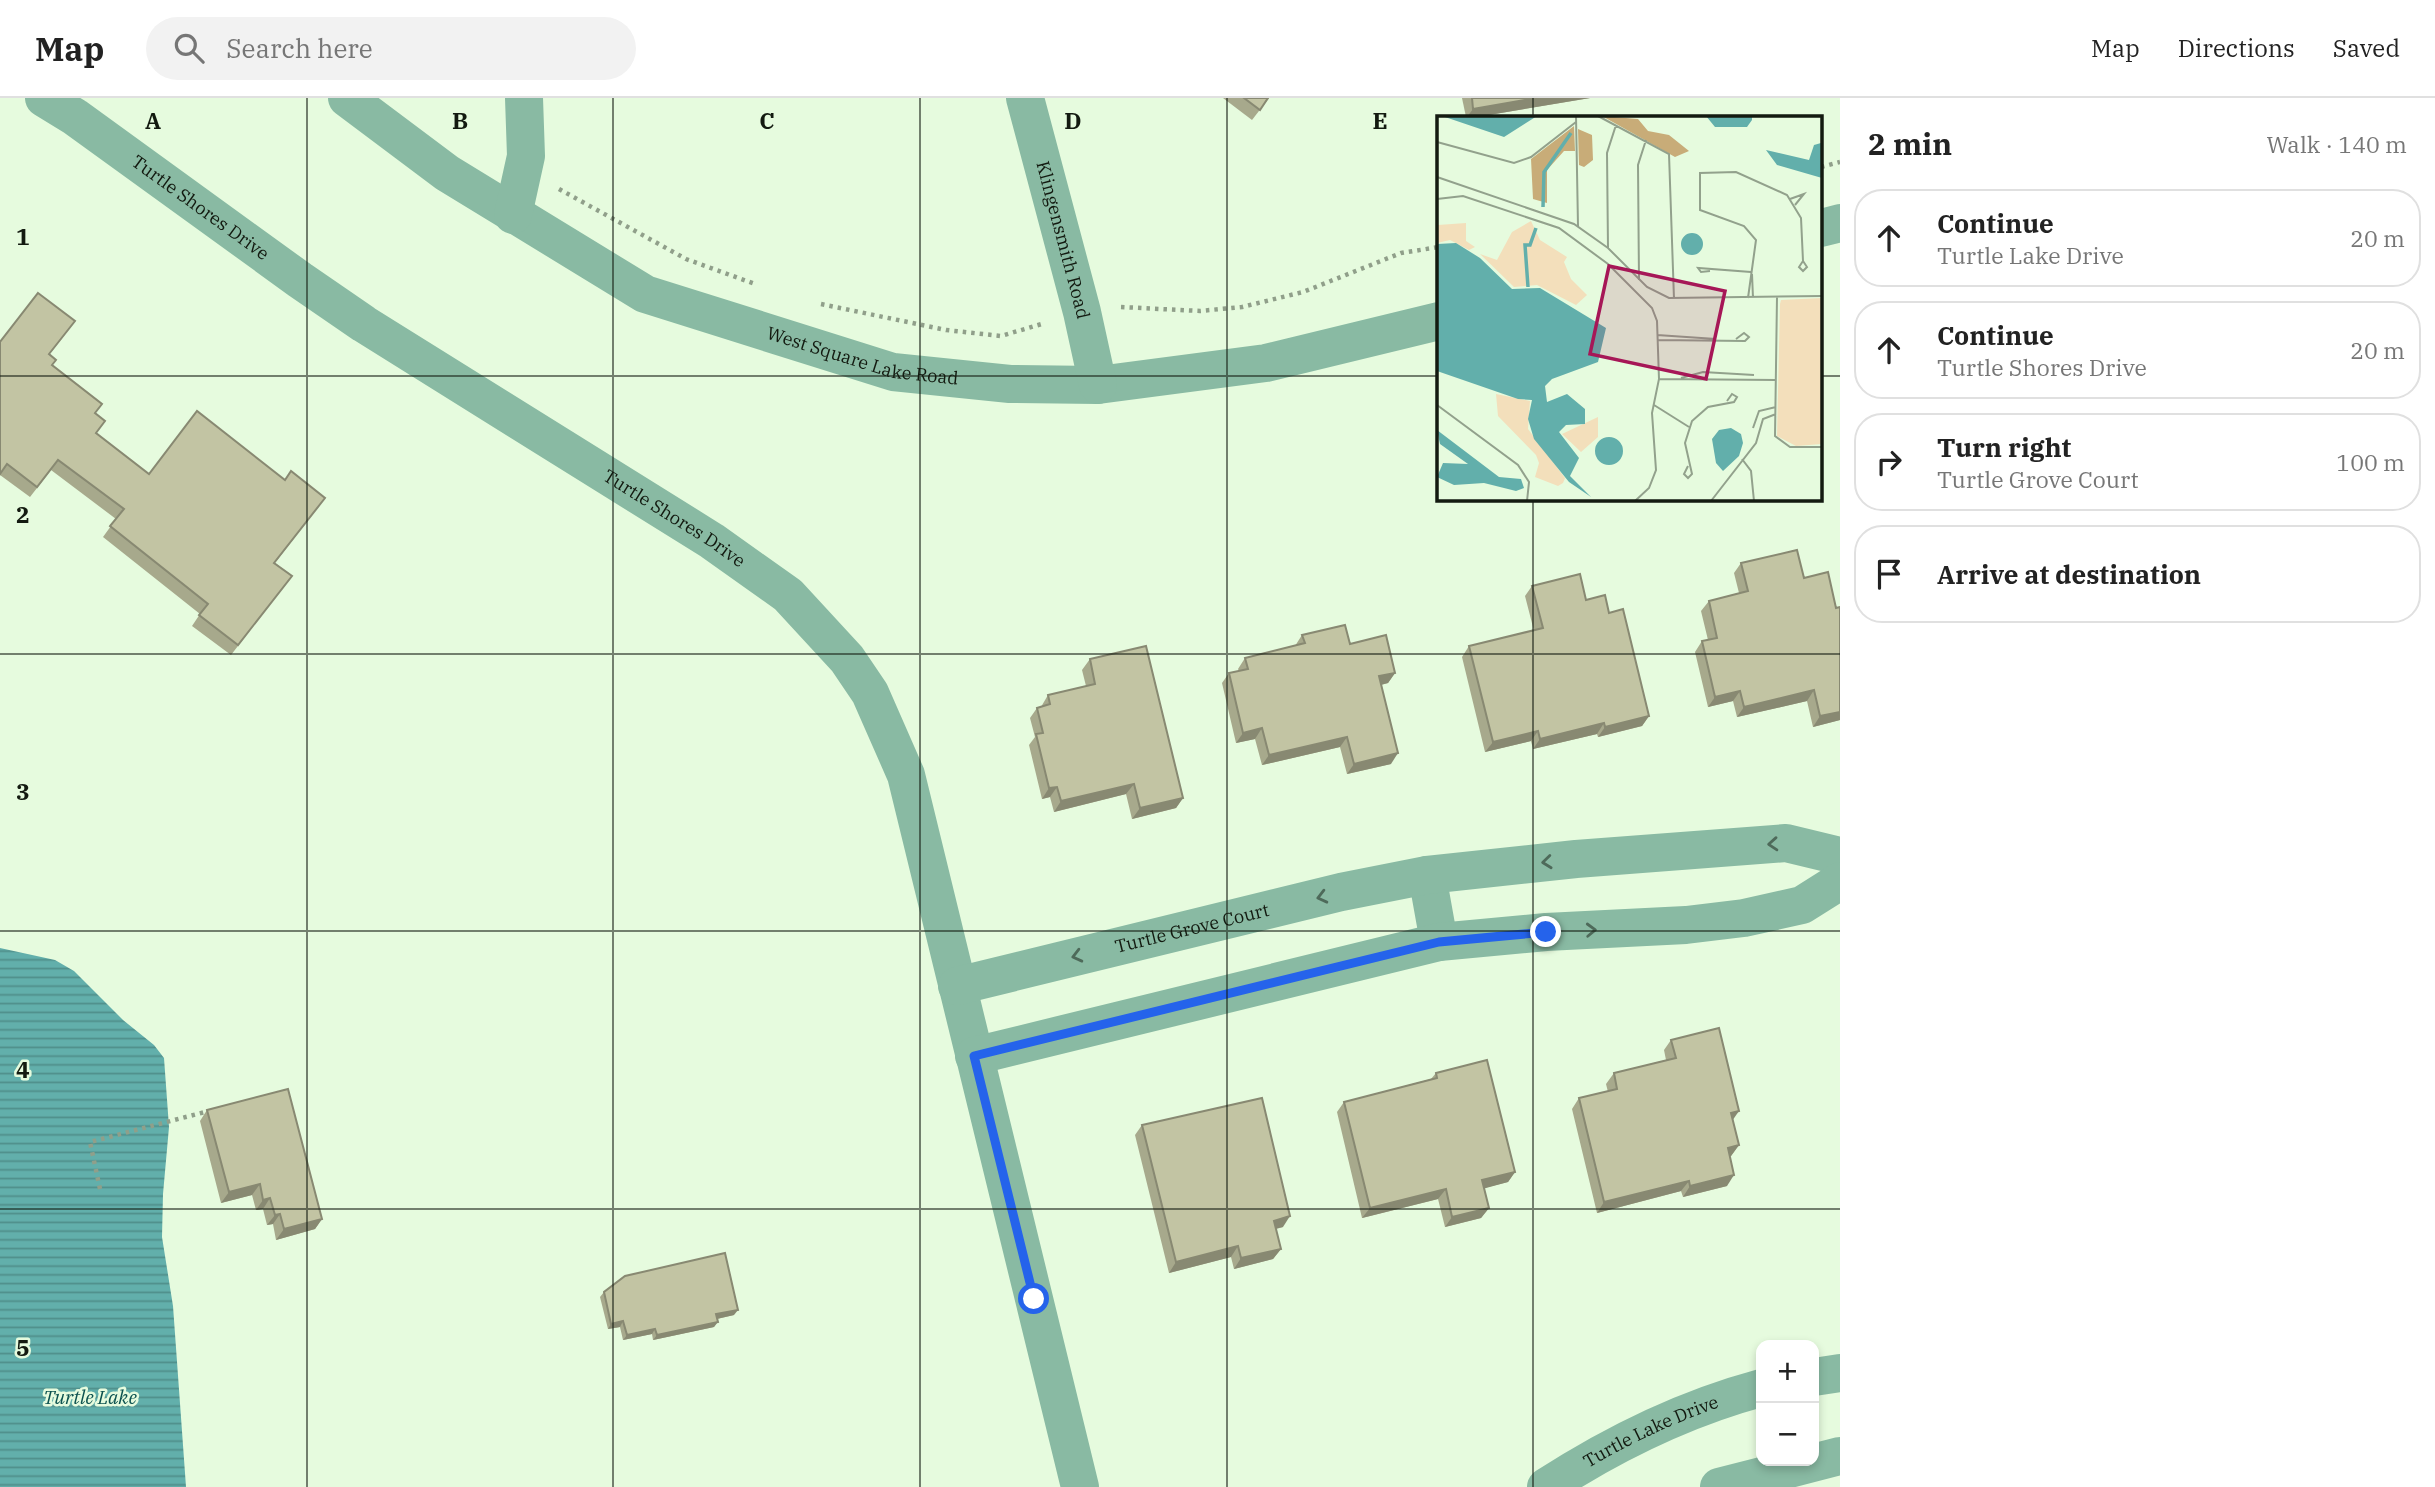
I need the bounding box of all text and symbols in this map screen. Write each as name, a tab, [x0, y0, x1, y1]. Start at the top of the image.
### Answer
search box	[146, 17, 636, 80]
text: Map	[35, 27, 104, 70]
icon: search	[170, 29, 208, 67]
text: Search here	[226, 31, 373, 65]
text: Map	[2091, 32, 2140, 64]
text: Directions	[2178, 32, 2295, 64]
text: Saved	[2333, 32, 2400, 64]
text: A	[145, 105, 161, 135]
text: B	[452, 105, 468, 135]
text: C	[759, 105, 775, 135]
text: D	[1064, 105, 1082, 135]
text: E	[1372, 105, 1388, 135]
inset map	[1437, 116, 1822, 500]
text: 2 min	[1868, 124, 1952, 163]
text: Walk · 140 m	[2266, 129, 2407, 159]
street label: Turtle Shores Drive	[127, 150, 274, 265]
street label: Klingensmith Road	[1031, 158, 1095, 321]
text: Continue	[1937, 206, 2054, 240]
icon: ahead	[1870, 219, 1908, 257]
text: 1	[16, 221, 30, 251]
text: 20 m	[2350, 223, 2405, 253]
text: Turtle Lake Drive	[1937, 240, 2124, 270]
text: Continue	[1937, 318, 2054, 352]
street label: West Square Lake Road	[764, 321, 960, 390]
icon: ahead	[1870, 331, 1908, 369]
text: 20 m	[2350, 335, 2405, 365]
text: Turtle Shores Drive	[1937, 352, 2147, 382]
text: Turn right	[1937, 430, 2071, 464]
icon: right	[1870, 443, 1908, 481]
text: 100 m	[2336, 447, 2405, 477]
street label: Turtle Shores Drive	[599, 464, 750, 572]
text: Turtle Grove Court	[1937, 464, 2139, 494]
text: 2	[16, 499, 30, 529]
icon: arrive	[1870, 555, 1908, 593]
text: Arrive at destination	[1937, 557, 2201, 591]
text: 3	[16, 776, 30, 806]
one-way arrow	[1768, 836, 1779, 851]
one-way arrow	[1541, 854, 1552, 869]
one-way arrow	[1316, 889, 1328, 903]
street label: Turtle Grove Court	[1113, 898, 1271, 958]
route end	[1530, 916, 1561, 947]
one-way arrow	[1586, 923, 1597, 938]
one-way arrow	[1071, 948, 1083, 962]
text: 4	[16, 1054, 30, 1084]
route start	[1018, 1283, 1049, 1314]
text: 5	[16, 1332, 30, 1362]
map controls	[1756, 1340, 1819, 1466]
button: +	[1756, 1340, 1819, 1403]
water label: Turtle Lake	[43, 1385, 137, 1409]
street label: Turtle Lake Drive	[1579, 1390, 1721, 1472]
button: −	[1756, 1403, 1819, 1466]

